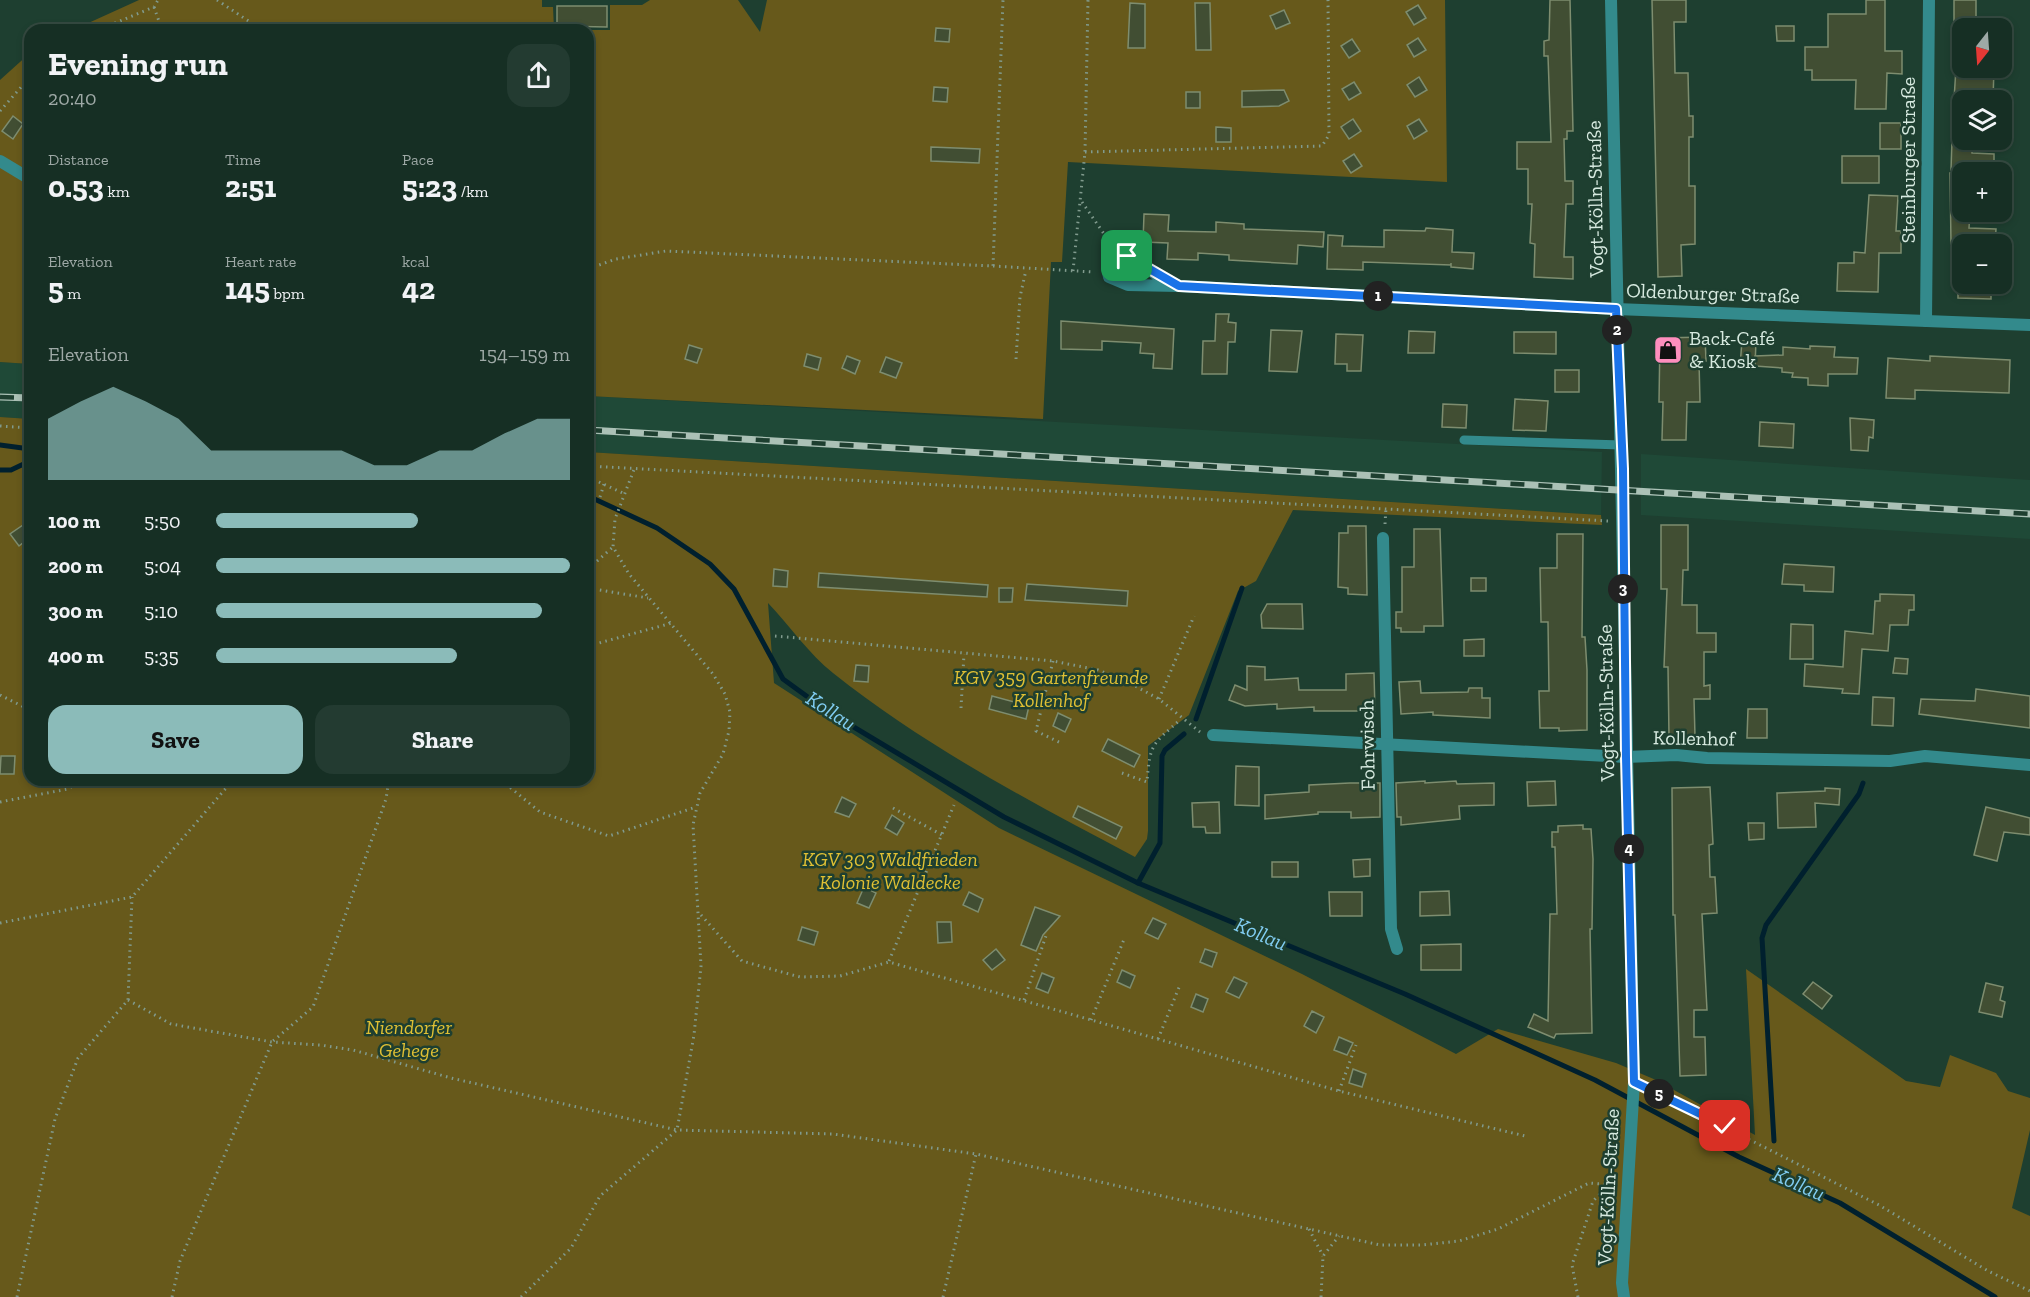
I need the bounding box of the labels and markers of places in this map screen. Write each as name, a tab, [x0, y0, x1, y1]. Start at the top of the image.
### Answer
pin	[1101, 230, 1152, 281]
pin: 1	[1363, 281, 1393, 311]
pin: 2	[1602, 315, 1632, 345]
place label: Back-Café & Kiosk	[1689, 326, 1775, 373]
shop icon: Back-Café & Kiosk	[1652, 334, 1684, 366]
pin: 3	[1608, 574, 1638, 604]
pin: 4	[1614, 834, 1644, 864]
pin: 5	[1644, 1079, 1674, 1109]
pin	[1699, 1100, 1750, 1151]

